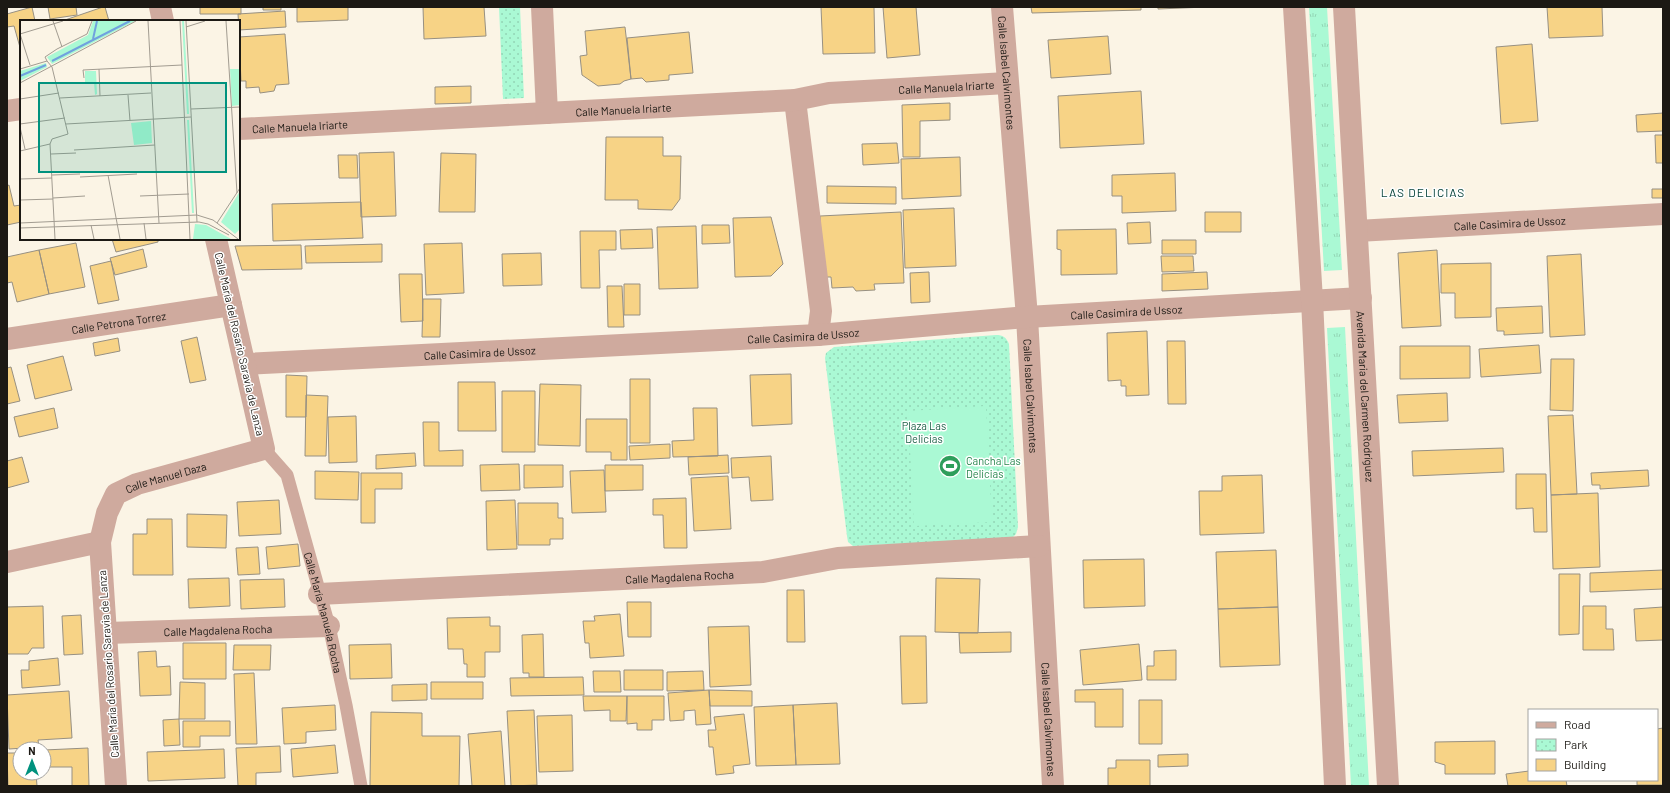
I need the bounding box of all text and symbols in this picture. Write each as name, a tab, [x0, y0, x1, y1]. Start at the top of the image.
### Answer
street label: Calle Isabel Calvimontes	[996, 15, 1018, 130]
inset map	[20, 20, 240, 240]
street label: Calle Manuela Iriarte	[898, 77, 995, 96]
street label: Calle Manuela Iriarte	[575, 100, 672, 118]
street label: Calle Manuela Iriarte	[252, 117, 348, 135]
district label: LAS DELICIAS	[1381, 185, 1465, 199]
street label: Calle Casimira de Ussoz	[1453, 213, 1566, 232]
street label: Calle María del Rosario Saravia de Lanza	[213, 251, 267, 437]
street label: Calle Casimira de Ussoz	[1070, 302, 1183, 321]
street label: Calle Petrona Torrez	[71, 308, 167, 336]
street label: Avenida Maria del Carmen Rodríguez	[1355, 310, 1377, 483]
street label: Calle Casimira de Ussoz	[747, 325, 860, 345]
street label: Calle Isabel Calvimontes	[1022, 338, 1041, 453]
street label: Calle Casimira de Ussoz	[423, 343, 536, 361]
park label: Plaza Las Delicias	[902, 419, 946, 445]
sports icon: Cancha Las Delicias	[937, 453, 963, 479]
place label: Cancha Las Delicias	[966, 454, 1021, 480]
street label: Calle Manuel Daza	[123, 459, 208, 495]
street label: Calle María Manuela Rocha	[302, 550, 345, 674]
street label: Calle Magdalena Rocha	[625, 567, 734, 585]
street label: Calle María del Rosario Saravia de Lanza	[95, 570, 121, 758]
street label: Calle Magdalena Rocha	[163, 621, 272, 638]
street label: Calle Isabel Calvimontes	[1040, 662, 1059, 777]
legend	[1528, 709, 1658, 781]
text: Road	[1564, 717, 1591, 731]
text: Park	[1564, 737, 1588, 751]
north arrow	[12, 741, 52, 781]
text: N	[28, 744, 36, 757]
text: Building	[1564, 757, 1606, 771]

